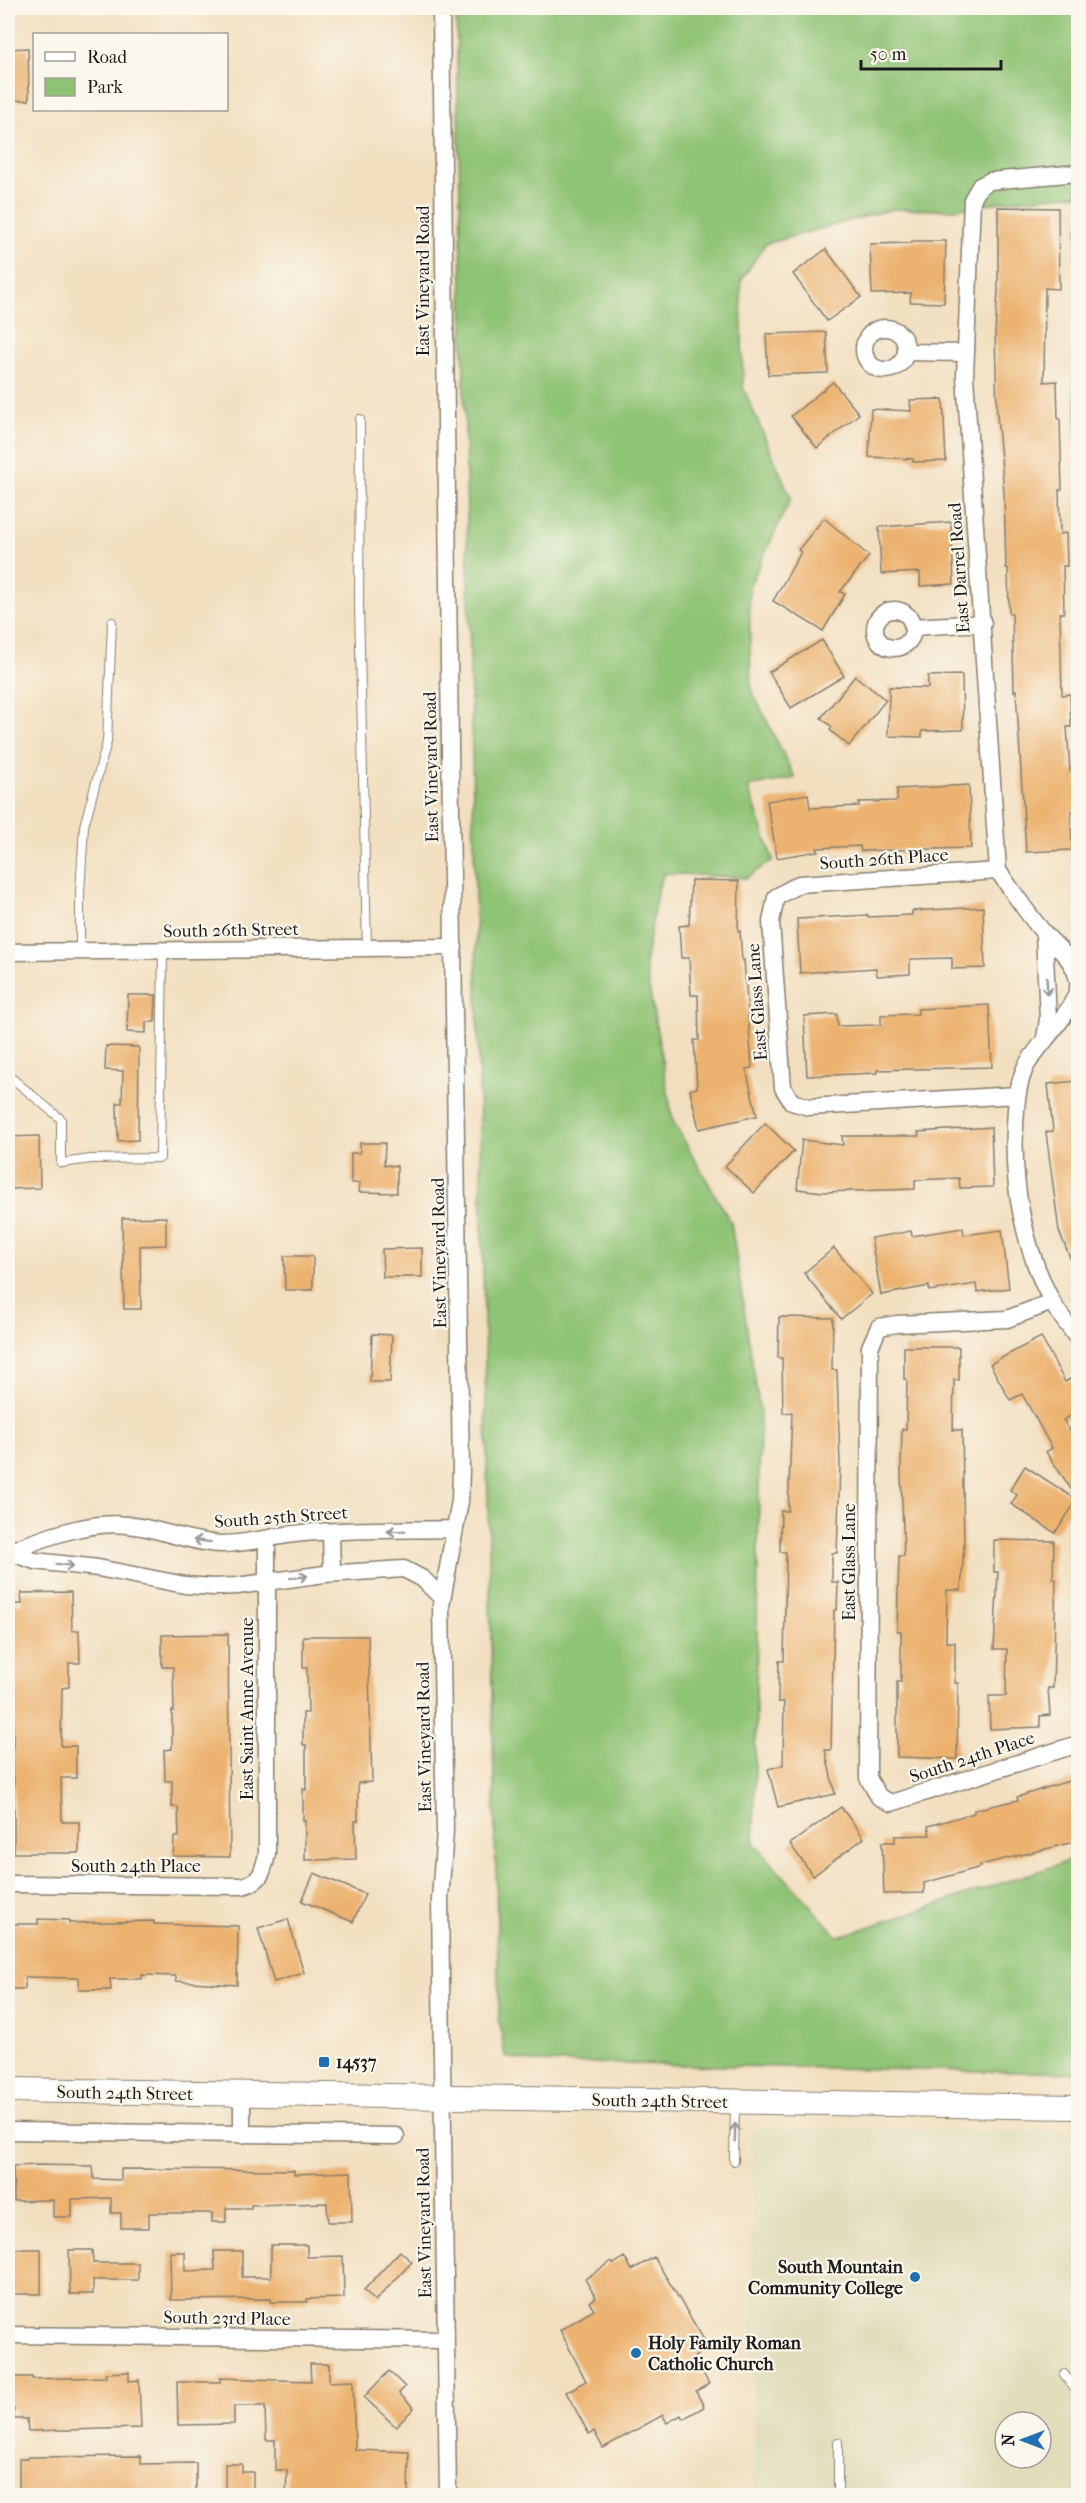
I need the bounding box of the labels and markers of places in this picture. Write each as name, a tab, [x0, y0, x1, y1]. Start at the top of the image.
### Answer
place label: 14537	[336, 2052, 377, 2073]
marker: 14537	[317, 2055, 331, 2069]
place label: South Mountain Community College	[748, 2257, 904, 2299]
marker: South Mountain Community College	[908, 2270, 922, 2284]
place label: Holy Family Roman Catholic Church	[648, 2333, 801, 2375]
marker: Holy Family Roman Catholic Church	[629, 2346, 643, 2360]

